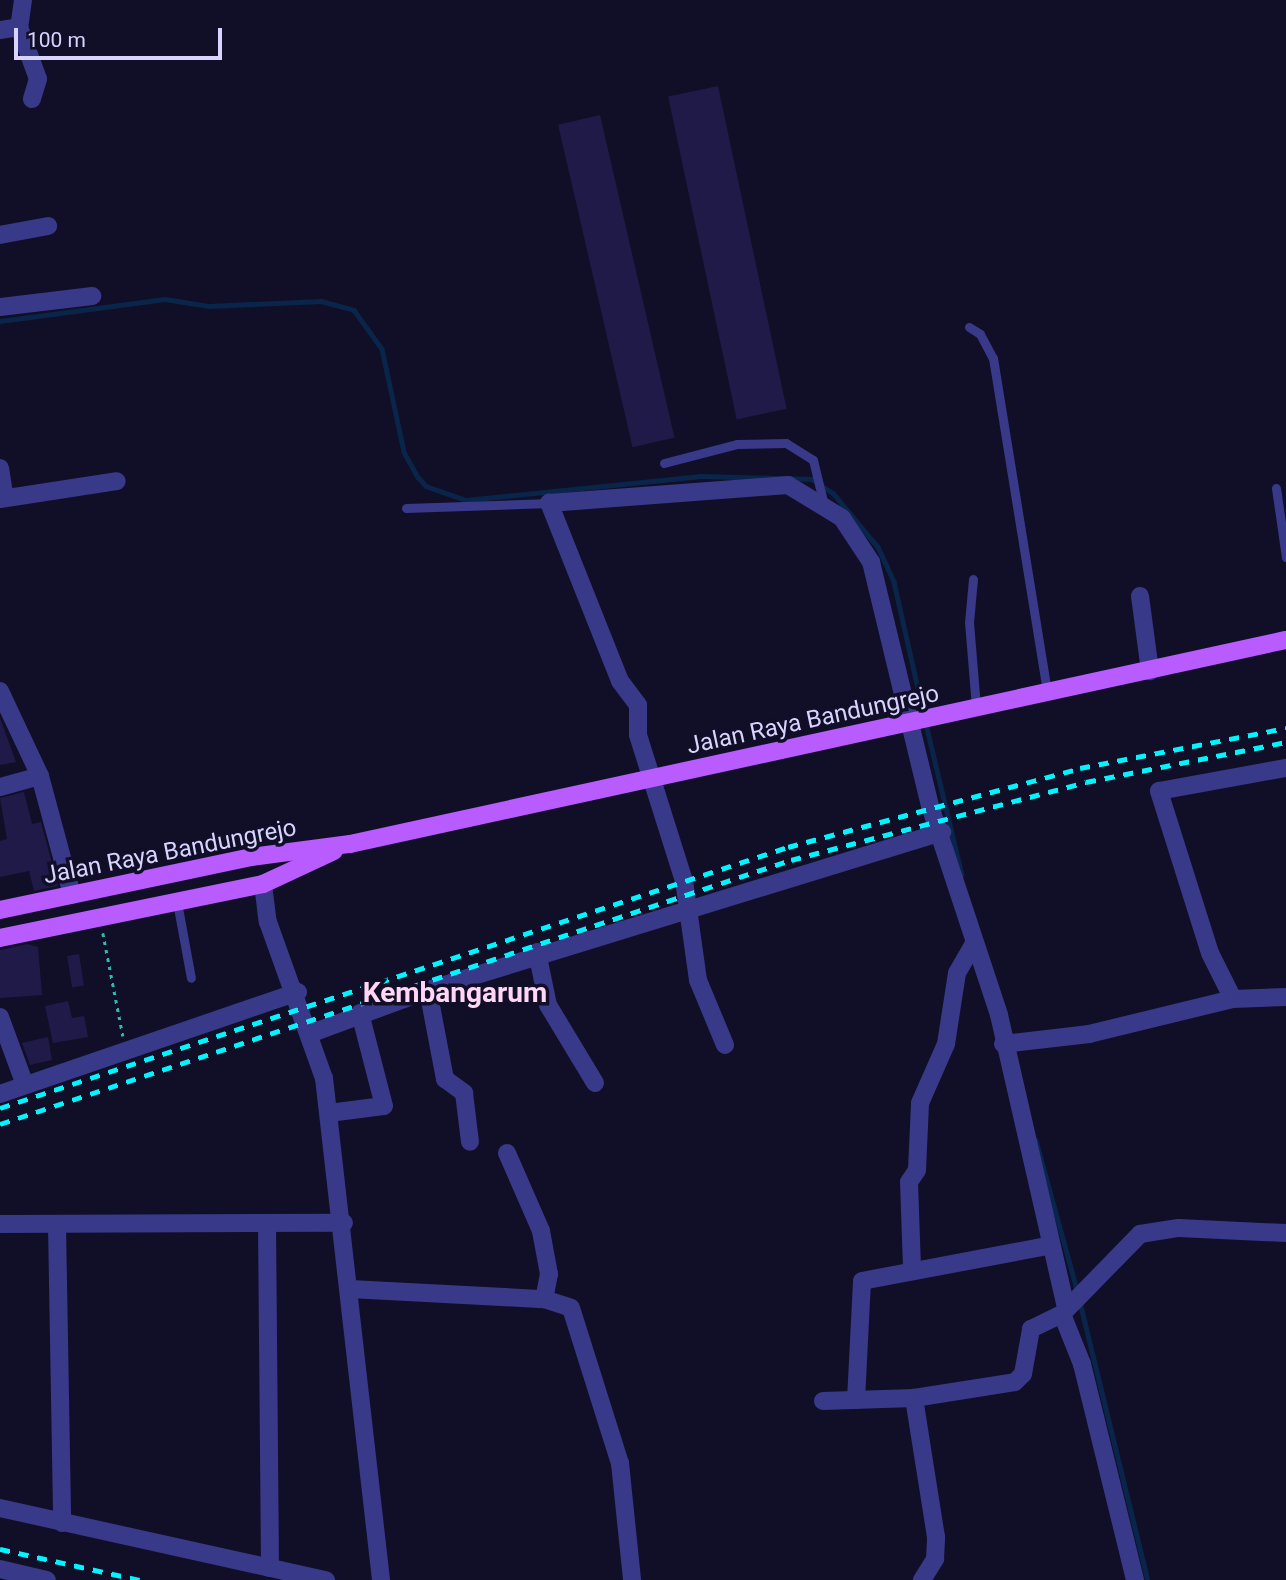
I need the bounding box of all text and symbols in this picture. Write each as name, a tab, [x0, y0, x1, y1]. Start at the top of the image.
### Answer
scale bar	[18, 14, 226, 58]
text: 100 m	[27, 28, 86, 52]
street label: Jalan Raya Bandungrejo	[684, 679, 942, 761]
street label: Jalan Raya Bandungrejo	[41, 813, 299, 891]
district label: Kembangarum	[363, 976, 547, 1010]

